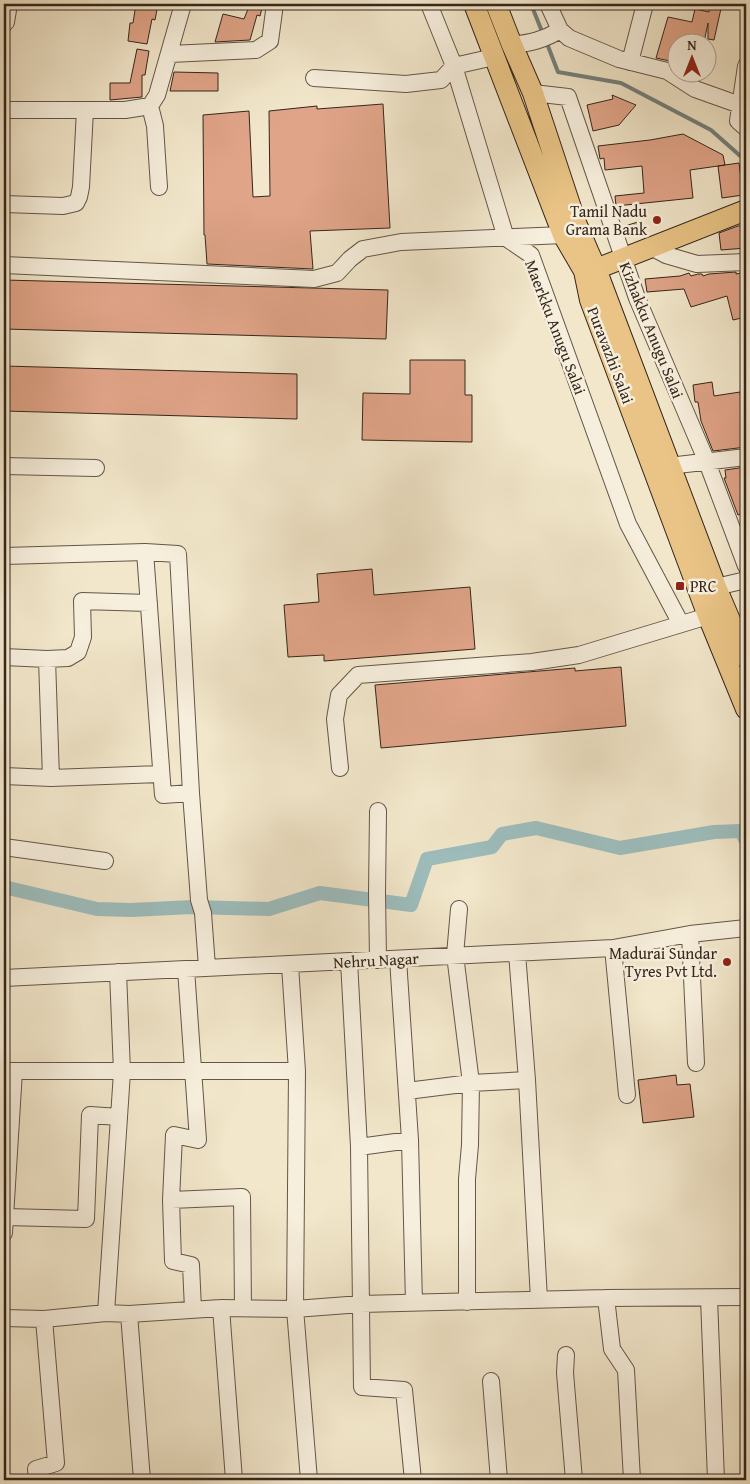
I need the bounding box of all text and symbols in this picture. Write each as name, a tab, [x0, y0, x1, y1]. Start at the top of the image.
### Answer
north arrow	[668, 32, 718, 82]
text: N	[687, 35, 697, 55]
place label: Tamil Nadu Grama Bank	[566, 199, 648, 241]
marker: Tamil Nadu Grama Bank	[651, 214, 663, 226]
street label: Maerkku Anugu Salai	[519, 256, 593, 398]
street label: Kizhakku Anugu Salai	[614, 258, 691, 402]
street label: Puravazhi Salai	[581, 303, 641, 407]
place label: PRC	[690, 574, 717, 598]
marker: PRC	[674, 580, 686, 592]
place label: Madurai Sundar Tyres Pvt Ltd.	[609, 941, 717, 983]
street label: Nehru Nagar	[332, 946, 420, 974]
marker: Madurai Sundar Tyres Pvt Ltd.	[721, 956, 733, 968]

